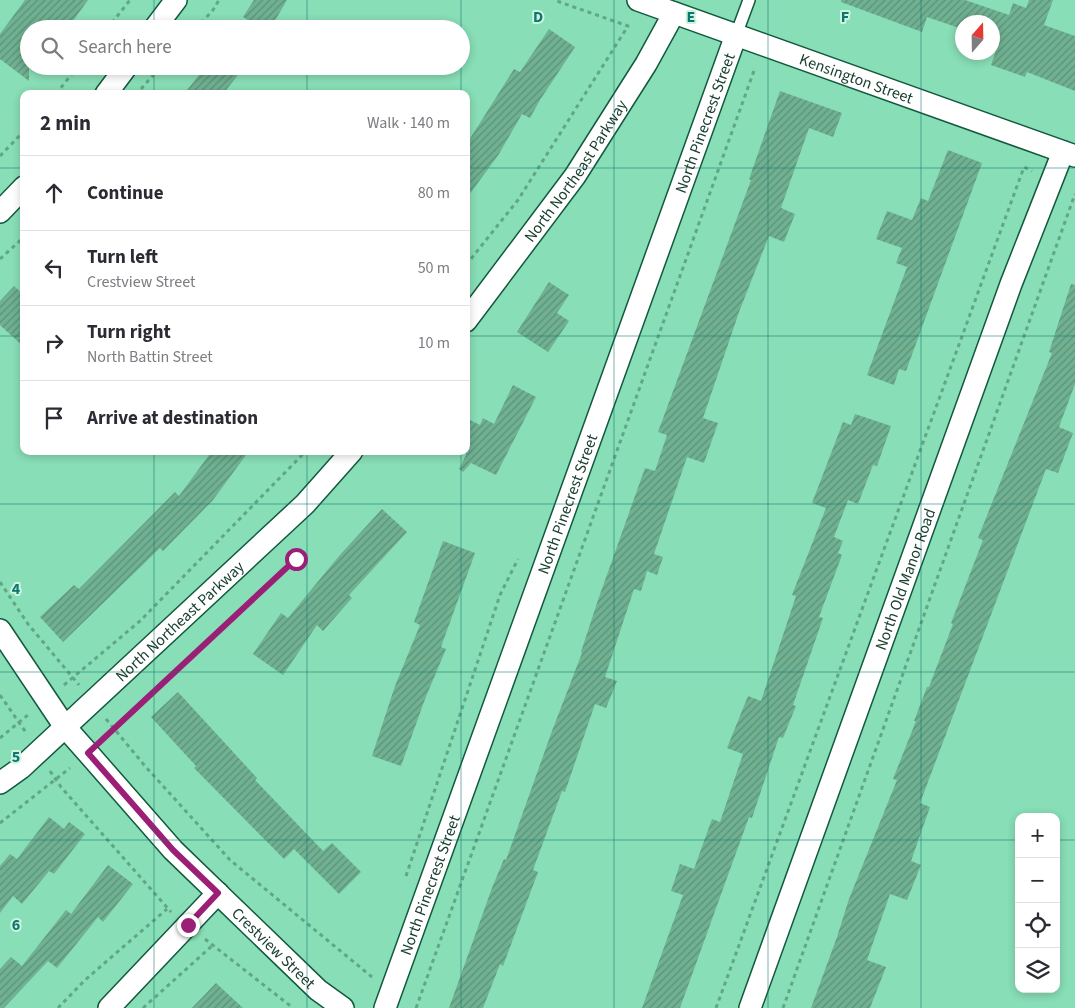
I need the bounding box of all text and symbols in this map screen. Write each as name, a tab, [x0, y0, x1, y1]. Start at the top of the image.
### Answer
text: D	[533, 6, 543, 28]
text: E	[687, 6, 695, 28]
text: F	[841, 6, 849, 28]
north arrow	[955, 15, 1000, 60]
search box	[20, 20, 470, 75]
icon: search	[38, 34, 66, 62]
text: Search here	[78, 34, 172, 61]
street label: Kensington Street	[796, 49, 917, 110]
street label: North Pinecrest Street	[670, 50, 741, 196]
street label: North Northeast Parkway	[519, 95, 633, 247]
text: 2 min	[40, 108, 91, 138]
text: Walk · 140 m	[367, 112, 450, 134]
icon: ahead	[40, 179, 68, 207]
text: Continue	[87, 180, 164, 207]
text: 80 m	[418, 182, 450, 204]
text: Turn left	[87, 244, 158, 271]
icon: left	[40, 254, 68, 282]
text: 50 m	[418, 257, 450, 279]
text: Crestview Street	[87, 271, 195, 293]
text: Turn right	[87, 319, 171, 346]
icon: right	[40, 329, 68, 357]
text: 10 m	[418, 332, 450, 354]
text: North Battin Street	[87, 346, 213, 368]
icon: arrive	[40, 404, 68, 432]
text: Arrive at destination	[87, 405, 258, 432]
street label: North Pinecrest Street	[532, 431, 603, 577]
street label: North Old Manor Road	[870, 506, 941, 653]
route start	[285, 548, 308, 571]
street label: North Northeast Parkway	[111, 556, 250, 687]
text: 4	[12, 578, 21, 600]
text: 5	[12, 746, 20, 768]
street label: North Pinecrest Street	[395, 811, 466, 958]
map controls	[1015, 813, 1060, 993]
button: +	[1015, 813, 1060, 858]
button: −	[1015, 858, 1060, 903]
street label: Crestview Street	[227, 903, 321, 994]
button: locate	[1015, 903, 1060, 948]
text: 6	[12, 914, 20, 936]
route end	[177, 914, 200, 937]
button: layers	[1015, 948, 1060, 993]

